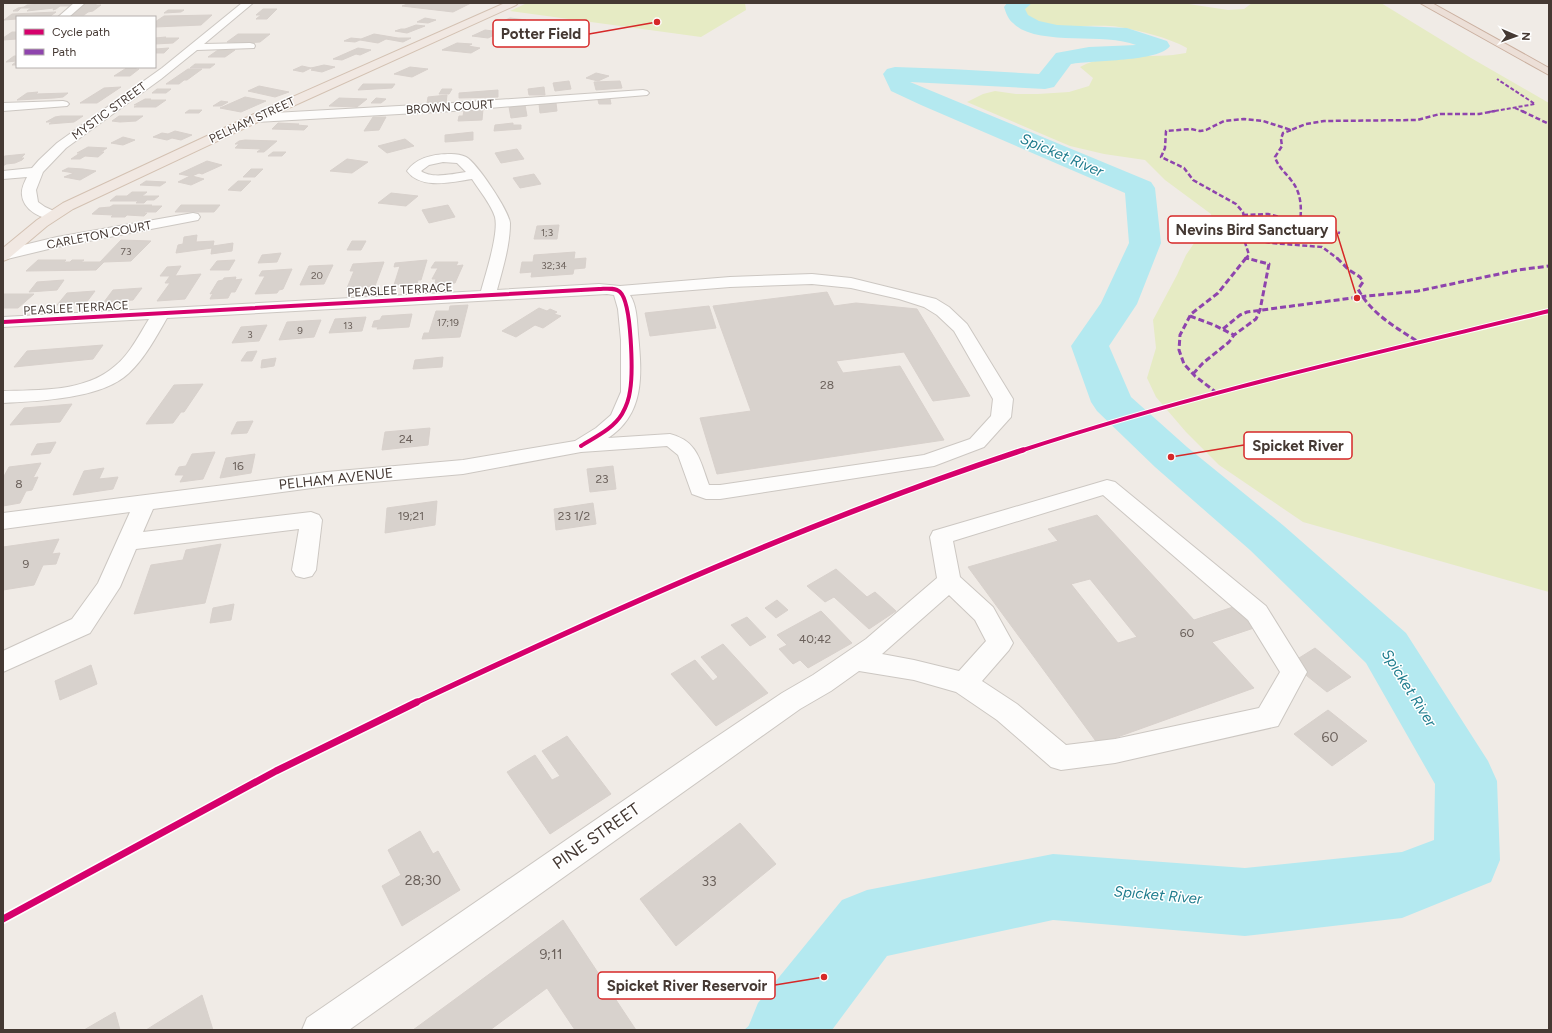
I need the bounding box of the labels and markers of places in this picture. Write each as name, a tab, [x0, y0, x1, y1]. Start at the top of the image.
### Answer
callout: Potter Field	[493, 20, 589, 47]
callout: Nevins Bird Sanctuary	[1168, 216, 1336, 243]
callout: Spicket River	[1244, 432, 1352, 459]
callout: Spicket River Reservoir	[598, 972, 775, 999]

